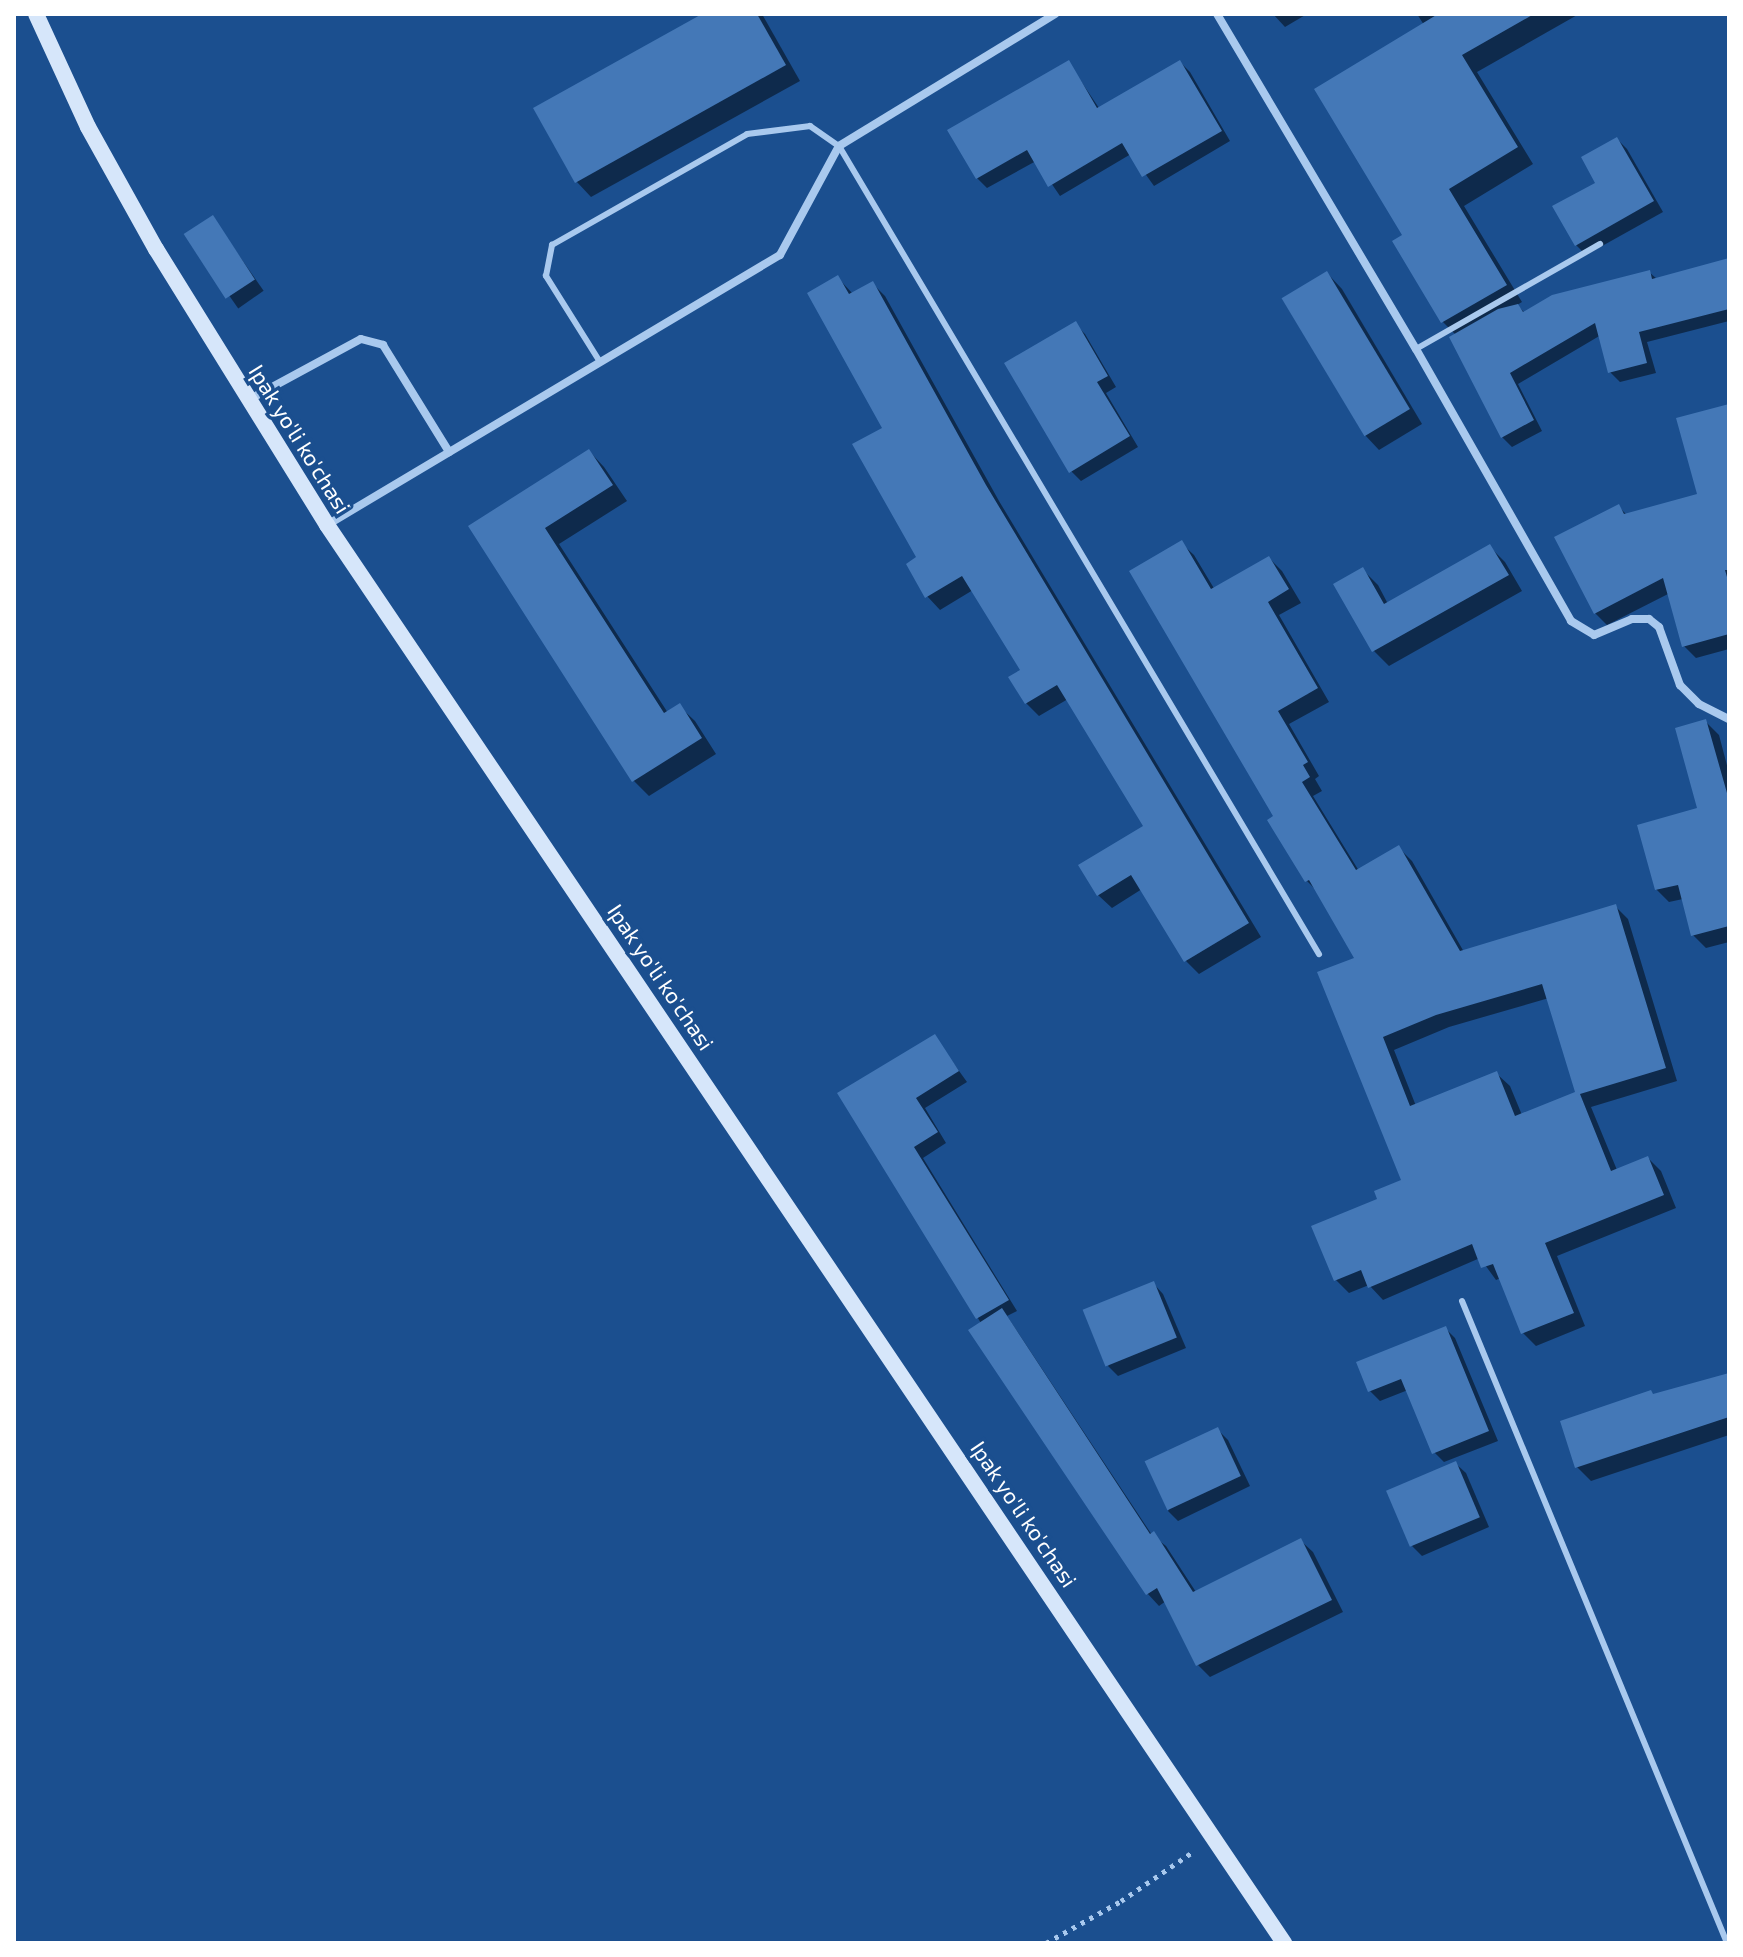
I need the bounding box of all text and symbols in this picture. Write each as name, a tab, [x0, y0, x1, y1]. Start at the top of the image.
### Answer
street label: Ipak yo'li ko'chasi	[243, 359, 357, 519]
street label: Ipak yo'li ko'chasi	[602, 899, 720, 1055]
street label: Ipak yo'li ko'chasi	[965, 1436, 1083, 1592]

